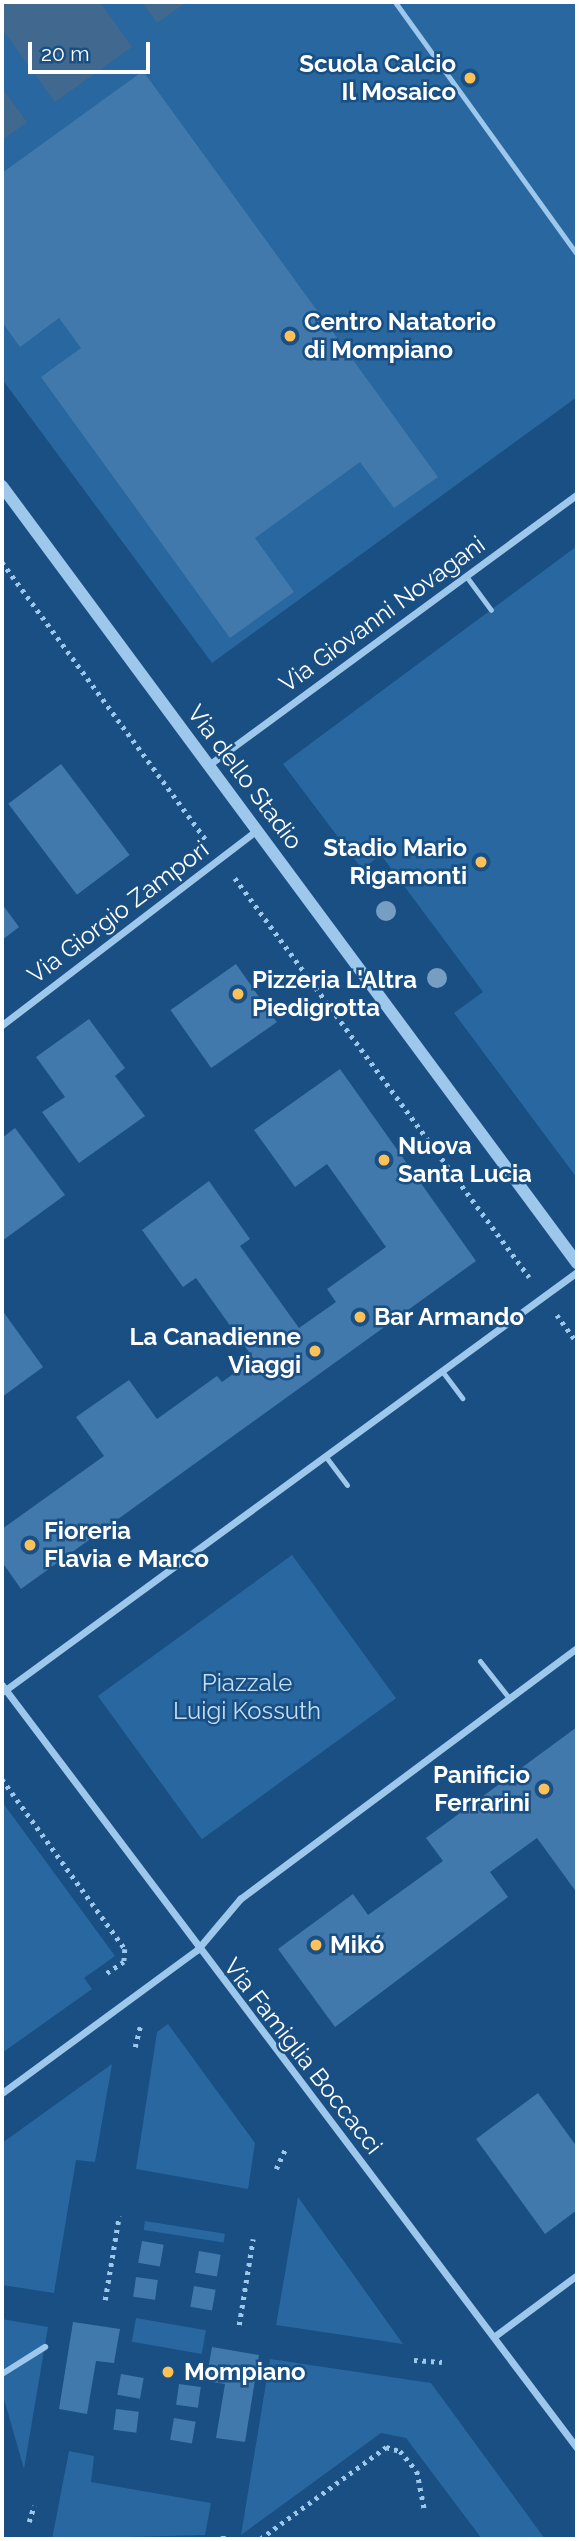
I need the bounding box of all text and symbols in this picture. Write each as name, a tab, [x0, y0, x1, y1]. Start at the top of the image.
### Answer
scale bar	[32, 28, 154, 72]
text: 20 m	[41, 41, 89, 66]
place label: Scuola Calcio Il Mosaico	[299, 50, 456, 106]
marker: Scuola Calcio Il Mosaico	[462, 70, 478, 86]
place label: Centro Natatorio di Mompiano	[304, 308, 496, 364]
marker: Centro Natatorio di Mompiano	[282, 328, 298, 344]
street label: Via Giovanni Novagani	[274, 530, 490, 698]
street label: Via dello Stadio	[181, 699, 309, 855]
place label: Stadio Mario Rigamonti	[323, 834, 467, 890]
street label: Via Giorgio Zampori	[22, 835, 214, 989]
marker: Stadio Mario Rigamonti	[473, 854, 489, 870]
place label: Pizzeria L'Altra Piedigrotta	[252, 966, 417, 1022]
marker: Pizzeria L'Altra Piedigrotta	[230, 986, 246, 1002]
place label: Nuova Santa Lucia	[398, 1132, 532, 1188]
marker: Nuova Santa Lucia	[376, 1152, 392, 1168]
place label: Bar Armando	[374, 1303, 525, 1331]
marker: Bar Armando	[352, 1309, 368, 1325]
place label: La Canadienne Viaggi	[130, 1323, 301, 1379]
marker: La Canadienne Viaggi	[307, 1343, 323, 1359]
place label: Fioreria Flavia e Marco	[44, 1517, 209, 1573]
marker: Fioreria Flavia e Marco	[22, 1537, 38, 1553]
park label: Piazzale Luigi Kossuth	[173, 1669, 321, 1725]
place label: Panificio Ferrarini	[433, 1761, 530, 1817]
marker: Panificio Ferrarini	[536, 1781, 552, 1797]
place label: Mikó	[330, 1931, 384, 1959]
marker: Mikó	[308, 1937, 324, 1953]
street label: Via Famiglia Boccacci	[218, 1952, 388, 2160]
place label: Mompiano	[184, 2358, 306, 2386]
marker: Mompiano	[158, 2362, 178, 2382]

